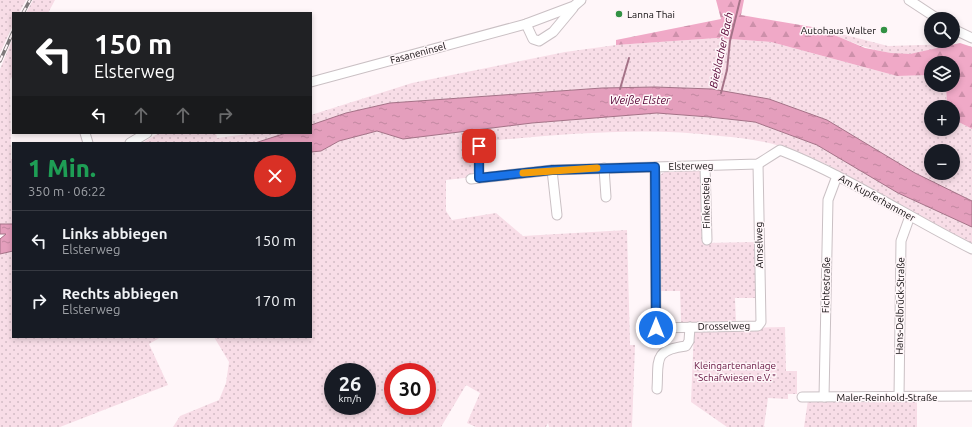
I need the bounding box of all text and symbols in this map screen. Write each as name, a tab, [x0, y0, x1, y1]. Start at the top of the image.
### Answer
marker: Lanna Thai	[614, 9, 624, 19]
place label: Lanna Thai	[627, 9, 675, 20]
water label: Bieblacher Bach	[707, 11, 735, 89]
map controls	[924, 12, 960, 180]
button: search	[924, 12, 960, 48]
place label: Autohaus Walter	[801, 25, 876, 36]
marker: Autohaus Walter	[879, 25, 889, 35]
icon: left	[28, 28, 80, 80]
text: 150 m	[94, 28, 172, 59]
street label: Fasaneninsel	[389, 40, 447, 66]
button: layers	[924, 56, 960, 92]
text: Elsterweg	[94, 61, 175, 81]
water label: Weiße Elster	[610, 94, 671, 106]
button: +	[924, 100, 960, 136]
icon: left	[88, 104, 110, 126]
icon: ahead	[130, 104, 152, 126]
icon: ahead	[172, 104, 194, 126]
icon: right	[214, 104, 236, 126]
pin	[462, 129, 496, 163]
icon: arrive	[468, 135, 490, 157]
button: −	[924, 144, 960, 180]
text: 1 Min.	[28, 155, 96, 182]
button: close	[254, 155, 296, 197]
street label: Elsterweg	[668, 160, 714, 172]
street label: Am Kupferhammer	[837, 172, 917, 224]
street label: Finkensteig	[700, 177, 712, 229]
text: 350 m · 06:22	[28, 184, 106, 198]
street label: Amselweg	[753, 222, 765, 268]
text: Links abbiegen	[62, 225, 167, 242]
icon: left	[28, 230, 50, 252]
text: 150 m	[254, 232, 296, 249]
text: Elsterweg	[62, 242, 121, 256]
street label: Fichtestraße	[820, 257, 832, 313]
street label: Hans-Delbrück-Straße	[894, 257, 906, 355]
text: Rechts abbiegen	[62, 285, 179, 302]
icon: right	[28, 290, 50, 312]
text: 170 m	[254, 292, 296, 309]
text: Elsterweg	[62, 302, 121, 316]
position arrow	[635, 307, 677, 349]
street label: Drosselweg	[698, 320, 750, 332]
park label: Kleingartenanlage "Schafwiesen e.V."	[694, 360, 776, 383]
speed limit sign: 30	[384, 363, 436, 415]
text: 26	[339, 372, 361, 395]
street label: Maler-Reinhold-Straße	[837, 392, 937, 403]
text: km/h	[338, 393, 362, 404]

